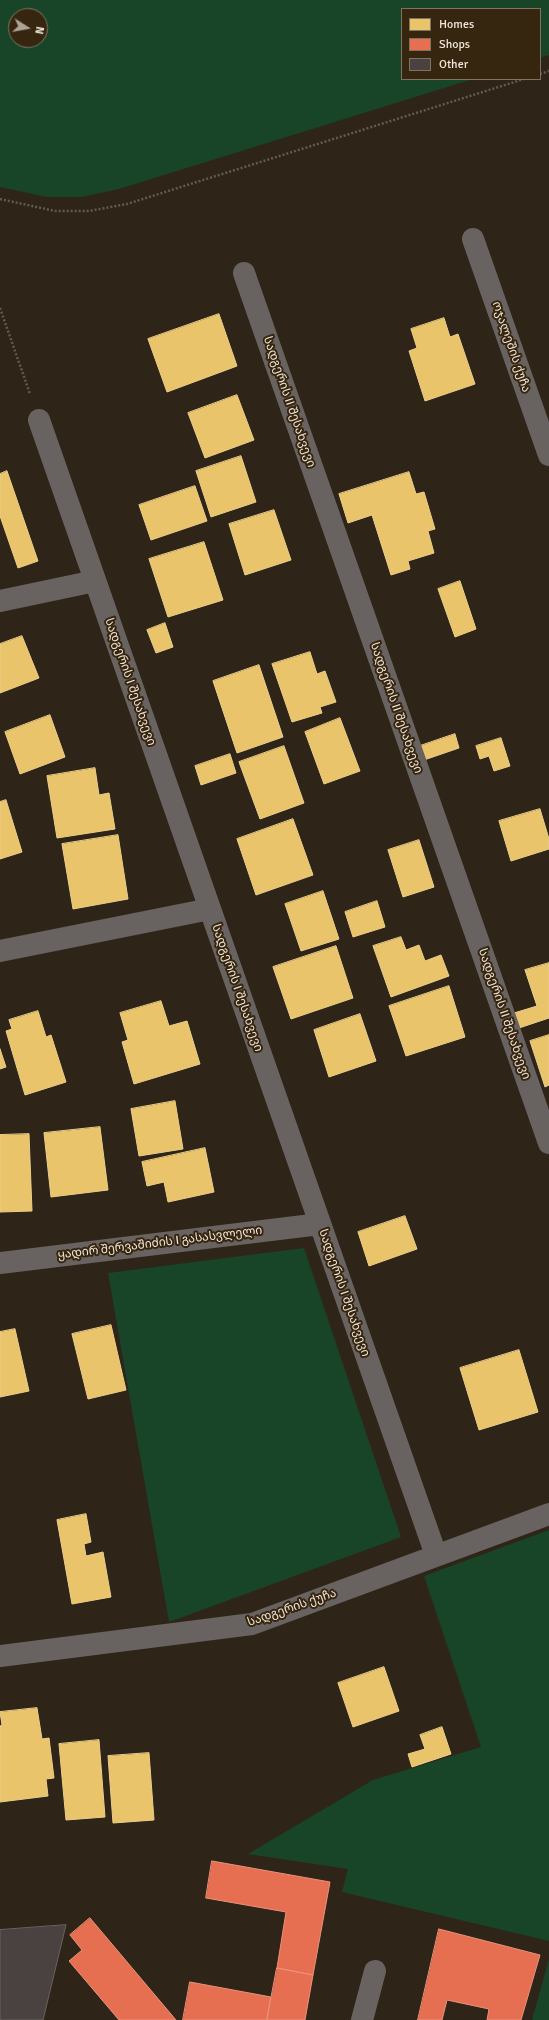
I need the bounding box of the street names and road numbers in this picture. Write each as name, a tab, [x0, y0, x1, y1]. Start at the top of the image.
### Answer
street label: ოჯალეშის ქუჩა	[489, 300, 533, 394]
street label: სადგერის II შესახვევი	[260, 335, 318, 469]
street label: სადგერის I შესახვევი	[101, 616, 159, 748]
street label: სადგერის II შესახვევი	[367, 641, 425, 775]
street label: სადგერის I შესახვევი	[208, 922, 266, 1054]
street label: სადგერის II შესახვევი	[475, 947, 533, 1081]
street label: ყადირ შერვაშიძის I გასასვლელი	[57, 1223, 263, 1263]
street label: სადგერის I შესახვევი	[315, 1227, 373, 1359]
street label: სადგერის ქუჩა	[246, 1586, 338, 1630]

